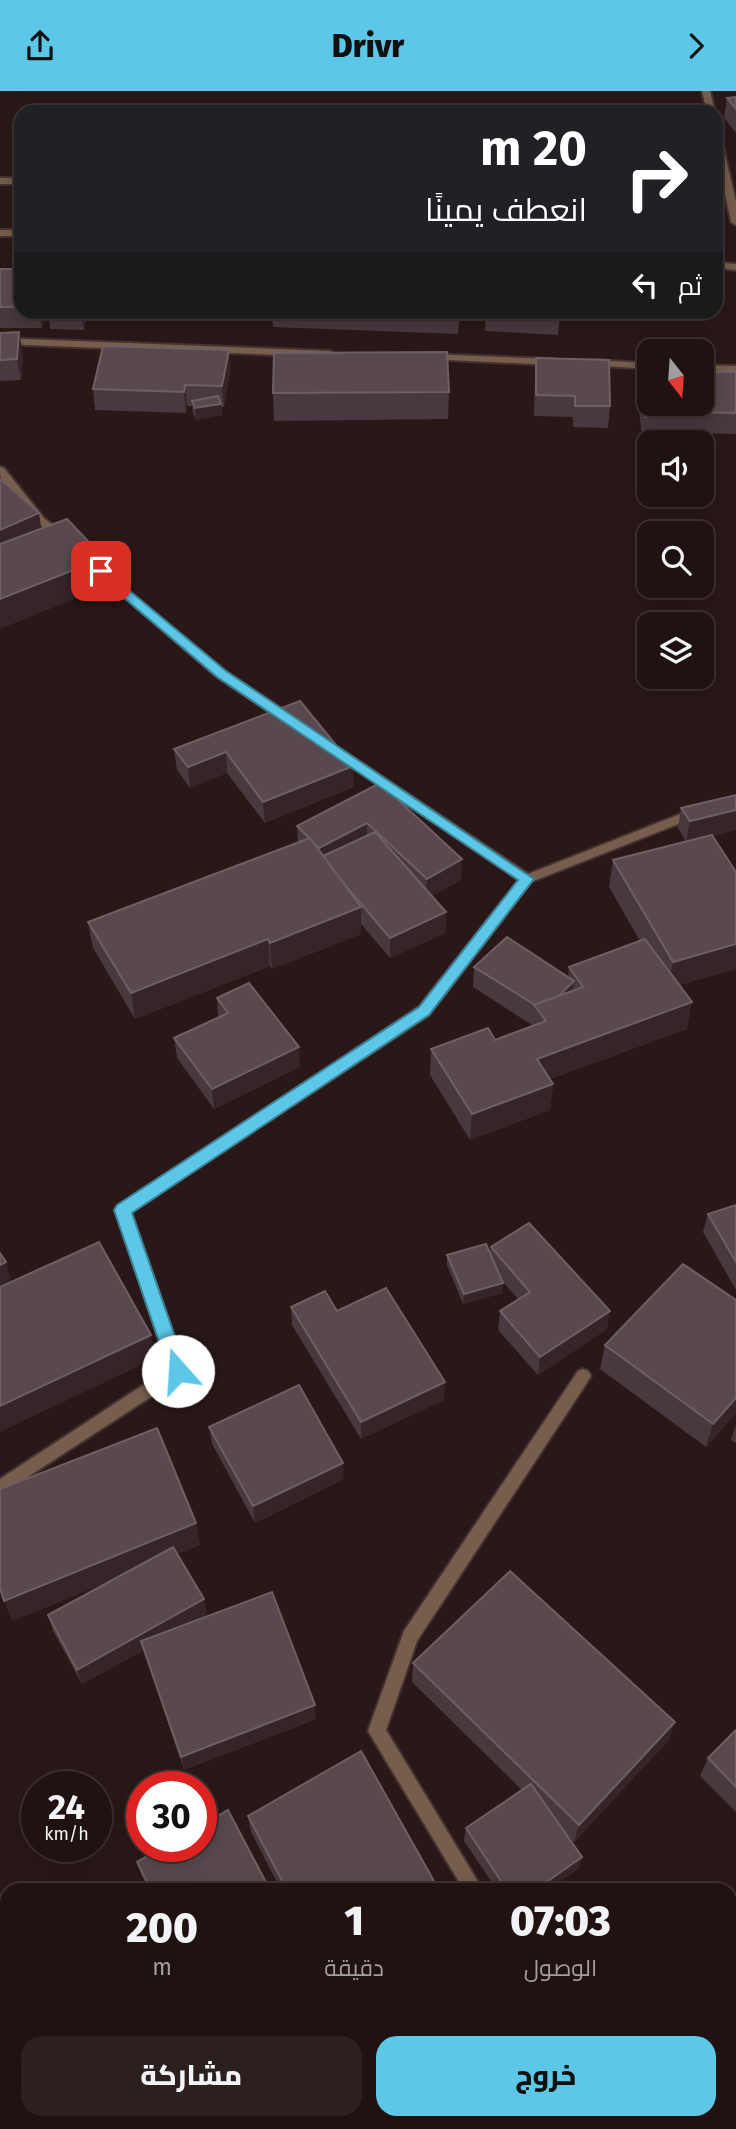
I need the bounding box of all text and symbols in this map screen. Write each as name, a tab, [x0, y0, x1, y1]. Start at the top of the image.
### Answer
icon: share	[21, 27, 59, 65]
text: Drivr	[332, 27, 404, 65]
icon: forward	[677, 27, 715, 65]
text: 20 m	[480, 119, 587, 178]
icon: right	[611, 133, 702, 224]
text: انعطف يمينًا	[425, 191, 587, 229]
icon: left	[626, 266, 664, 304]
text: ثم	[678, 271, 702, 302]
north arrow	[637, 339, 714, 417]
map controls	[637, 339, 714, 689]
button: sound	[637, 430, 714, 507]
button: search	[637, 521, 714, 598]
pin	[71, 541, 131, 601]
icon: arrive	[82, 552, 120, 590]
button: layers	[637, 612, 714, 689]
position arrow	[141, 1334, 215, 1408]
speed limit sign: 30	[126, 1771, 217, 1862]
text: 24	[48, 1786, 85, 1828]
text: km/h	[44, 1823, 89, 1845]
text: 1	[344, 1896, 364, 1946]
text: 07:03	[510, 1896, 611, 1946]
text: 200	[126, 1903, 198, 1953]
text: m	[152, 1953, 172, 1981]
text: دقيقة	[324, 1954, 384, 1982]
text: الوصول	[524, 1954, 597, 1982]
button: مشاركة	[21, 2036, 362, 2116]
button: خروج	[376, 2036, 716, 2116]

